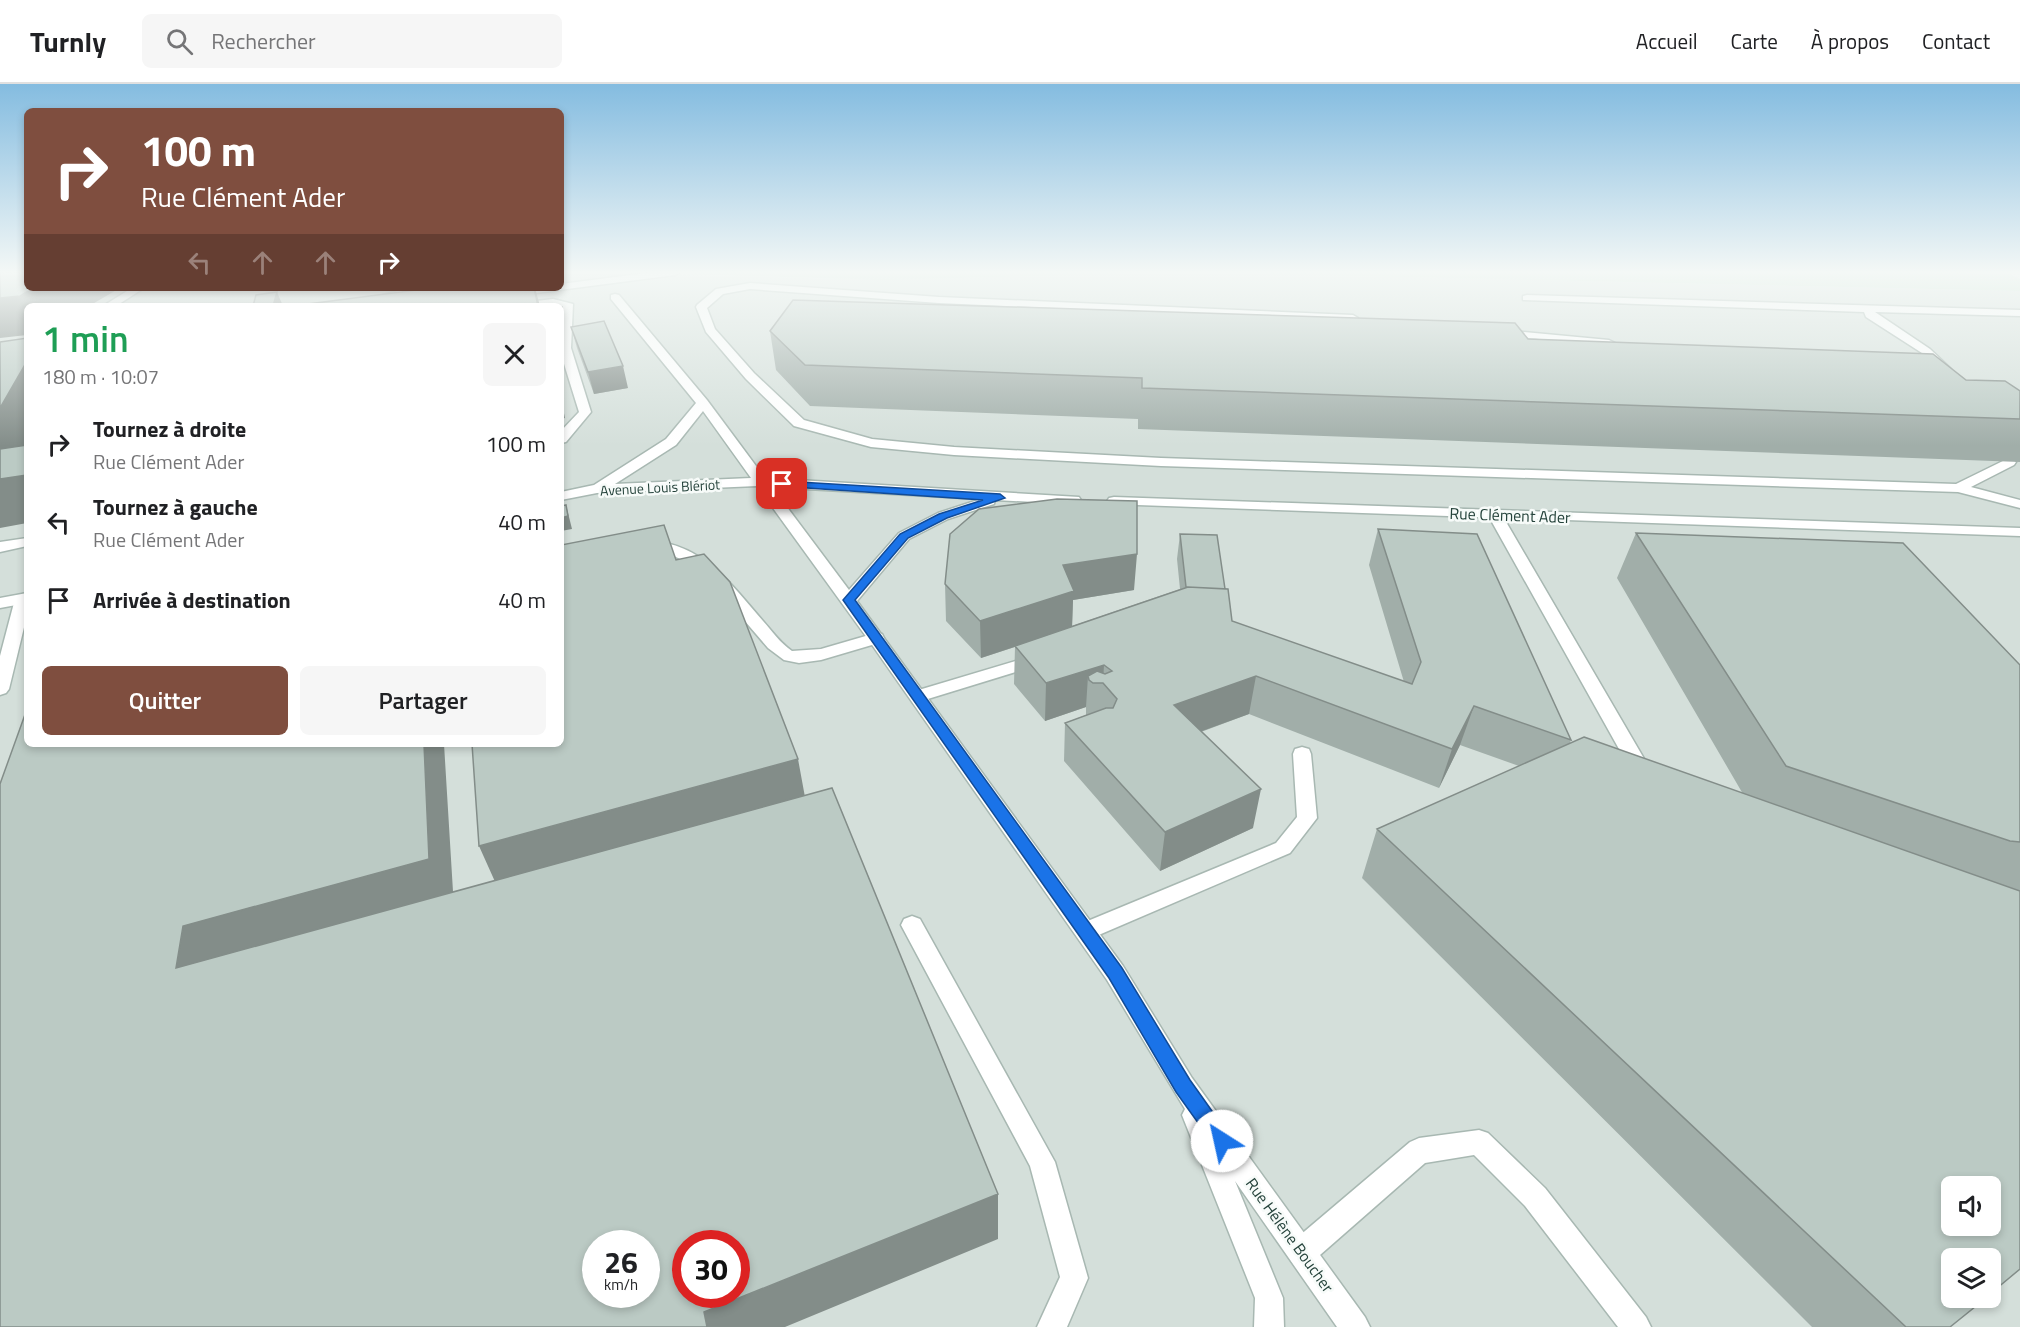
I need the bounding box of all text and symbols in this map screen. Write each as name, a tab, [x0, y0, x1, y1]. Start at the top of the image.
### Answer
search box	[142, 14, 562, 68]
text: Turnly	[30, 20, 106, 63]
text: Rechercher	[211, 24, 316, 58]
icon: search	[163, 25, 196, 58]
text: Accueil	[1636, 25, 1698, 57]
text: Carte	[1731, 25, 1778, 57]
text: À propos	[1811, 25, 1889, 57]
text: Contact	[1922, 25, 1990, 57]
text: 100 m	[141, 118, 256, 182]
icon: right	[42, 132, 120, 210]
text: Rue Clément Ader	[141, 176, 345, 217]
icon: left	[183, 246, 216, 279]
icon: ahead	[246, 246, 279, 279]
icon: ahead	[309, 246, 342, 279]
icon: right	[372, 246, 405, 279]
text: 1 min	[42, 311, 129, 366]
button: close	[483, 323, 546, 386]
text: 180 m · 10:07	[42, 361, 159, 392]
text: Tournez à droite	[93, 412, 246, 446]
text: 100 m	[486, 427, 546, 461]
icon: right	[42, 428, 75, 461]
text: Rue Clément Ader	[93, 446, 244, 477]
pin	[756, 458, 807, 509]
icon: arrive	[765, 467, 798, 500]
street label: Avenue Louis Blériot	[599, 473, 721, 501]
text: Tournez à gauche	[93, 490, 258, 524]
street label: Rue Clément Ader	[1449, 501, 1571, 529]
text: 40 m	[498, 505, 546, 539]
icon: left	[42, 506, 75, 539]
text: Rue Clément Ader	[93, 524, 244, 555]
text: Arrivée à destination	[93, 583, 291, 617]
text: 40 m	[498, 583, 546, 617]
icon: arrive	[42, 584, 75, 617]
button: Quitter	[42, 666, 288, 735]
button: Partager	[300, 666, 546, 735]
position arrow	[1190, 1109, 1254, 1173]
street label: Rue Hélène Boucher	[1240, 1173, 1340, 1298]
map controls	[1941, 1176, 2001, 1308]
button: sound	[1941, 1176, 2001, 1236]
speed limit sign: 30	[672, 1230, 750, 1308]
text: 26	[604, 1239, 638, 1285]
button: layers	[1941, 1248, 2001, 1308]
text: km/h	[604, 1273, 638, 1296]

